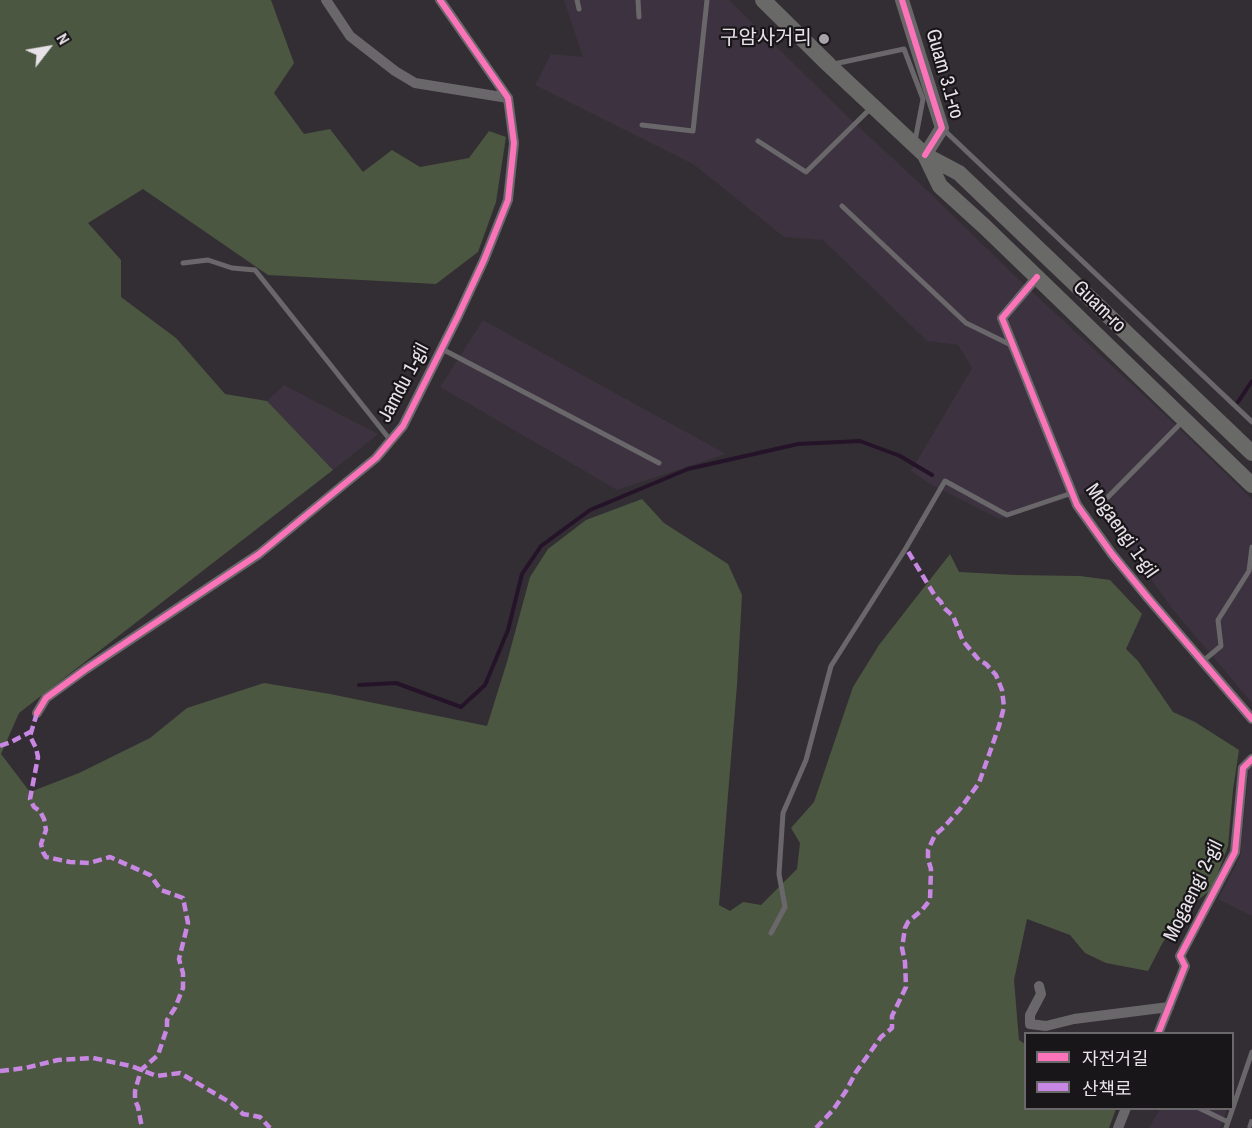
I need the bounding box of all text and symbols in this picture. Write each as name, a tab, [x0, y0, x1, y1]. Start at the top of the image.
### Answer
north arrow	[18, 18, 78, 78]
street label: Guam 3.1-ro	[920, 26, 968, 122]
place label: 구암사거리	[720, 27, 812, 51]
text: N	[52, 29, 75, 48]
marker: 구암사거리	[817, 32, 831, 46]
street label: Guam-ro	[1067, 276, 1131, 338]
street label: Jamdu 1-gil	[373, 340, 435, 426]
street label: Mogaengi 1-gil	[1080, 479, 1162, 583]
street label: Mogaengi 2-gil	[1159, 837, 1229, 945]
legend	[1024, 1032, 1234, 1110]
text: 자전거길	[1082, 1046, 1148, 1071]
text: 산책로	[1082, 1076, 1132, 1101]

